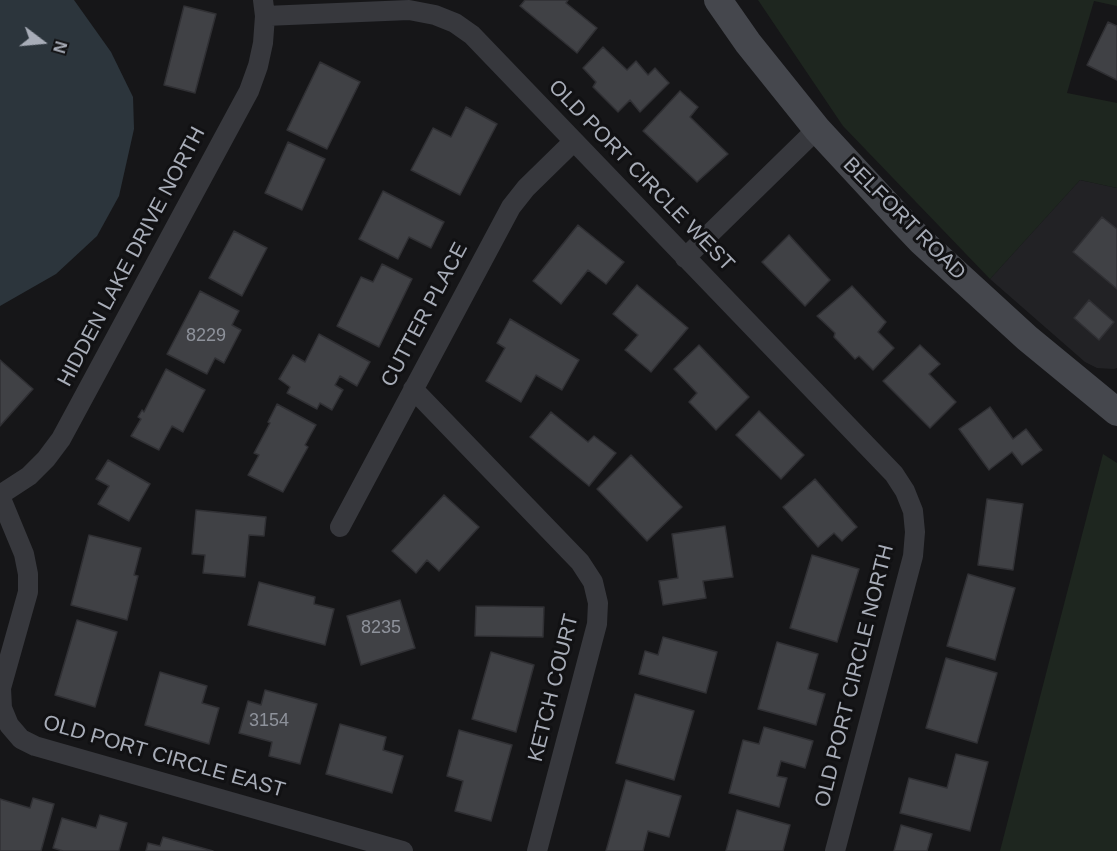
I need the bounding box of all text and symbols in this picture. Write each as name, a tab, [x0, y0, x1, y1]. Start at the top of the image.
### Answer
north arrow	[12, 12, 72, 72]
text: N	[50, 39, 70, 55]
street label: OLD PORT CIRCLE WEST	[543, 75, 739, 277]
street label: HIDDEN LAKE DRIVE NORTH	[53, 123, 211, 391]
street label: BELFORT ROAD	[837, 152, 971, 286]
street label: CUTTER PLACE	[376, 239, 474, 391]
house number: 8229	[186, 325, 226, 347]
street label: OLD PORT CIRCLE NORTH	[810, 542, 900, 810]
street label: KETCH COURT	[523, 612, 585, 764]
house number: 8235	[361, 617, 401, 639]
street label: OLD PORT CIRCLE EAST	[40, 710, 288, 804]
house number: 3154	[249, 710, 289, 732]

